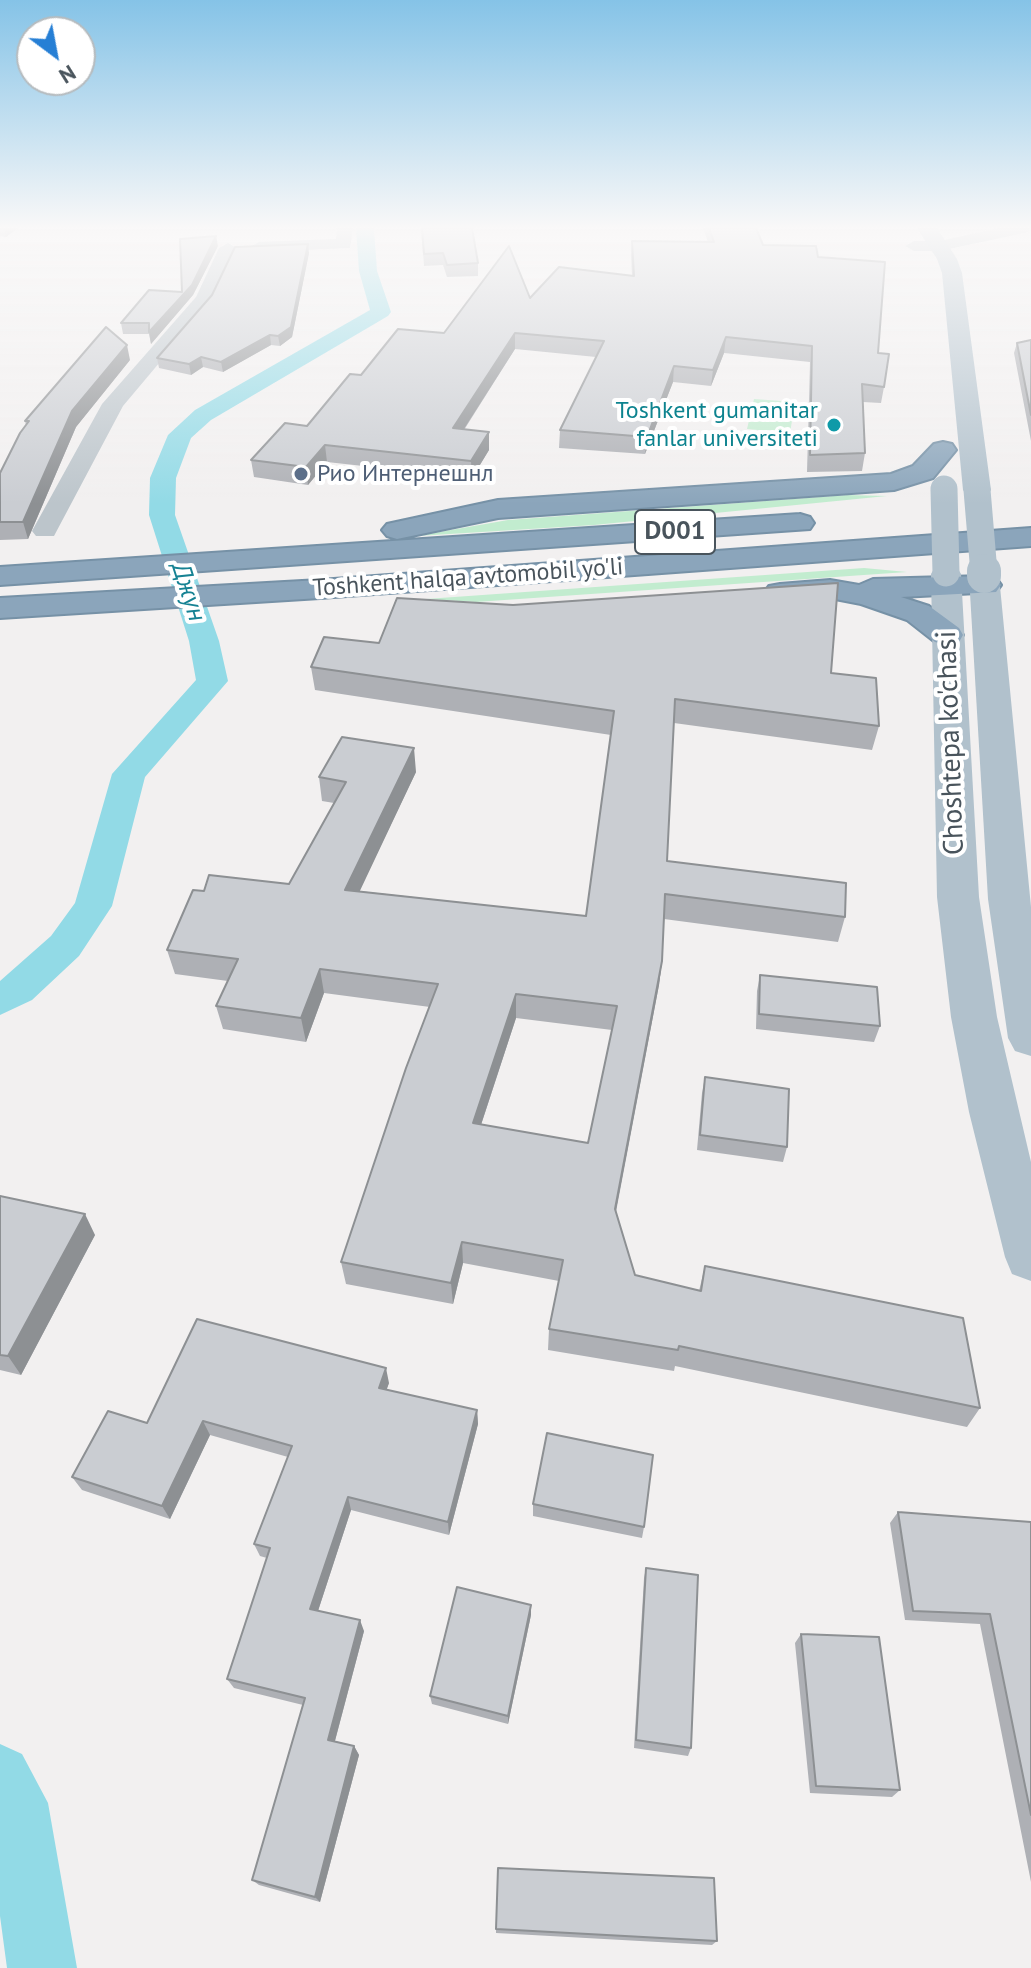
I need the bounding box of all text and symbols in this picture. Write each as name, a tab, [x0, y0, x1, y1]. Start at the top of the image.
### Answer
north arrow	[16, 16, 96, 96]
text: N	[54, 59, 81, 90]
place label: Toshkent gumanitar fanlar universiteti	[616, 397, 818, 453]
marker: Toshkent gumanitar fanlar universiteti	[825, 416, 843, 434]
place label: Рио Интернешнл	[317, 460, 493, 488]
marker: Рио Интернешнл	[292, 465, 310, 483]
road number: D001	[635, 510, 715, 554]
street label: Toshkent halqa avtomobil yo'li	[312, 553, 624, 603]
water label: Джун	[164, 559, 212, 625]
street label: Choshtepa ko'chasi	[930, 630, 972, 856]

